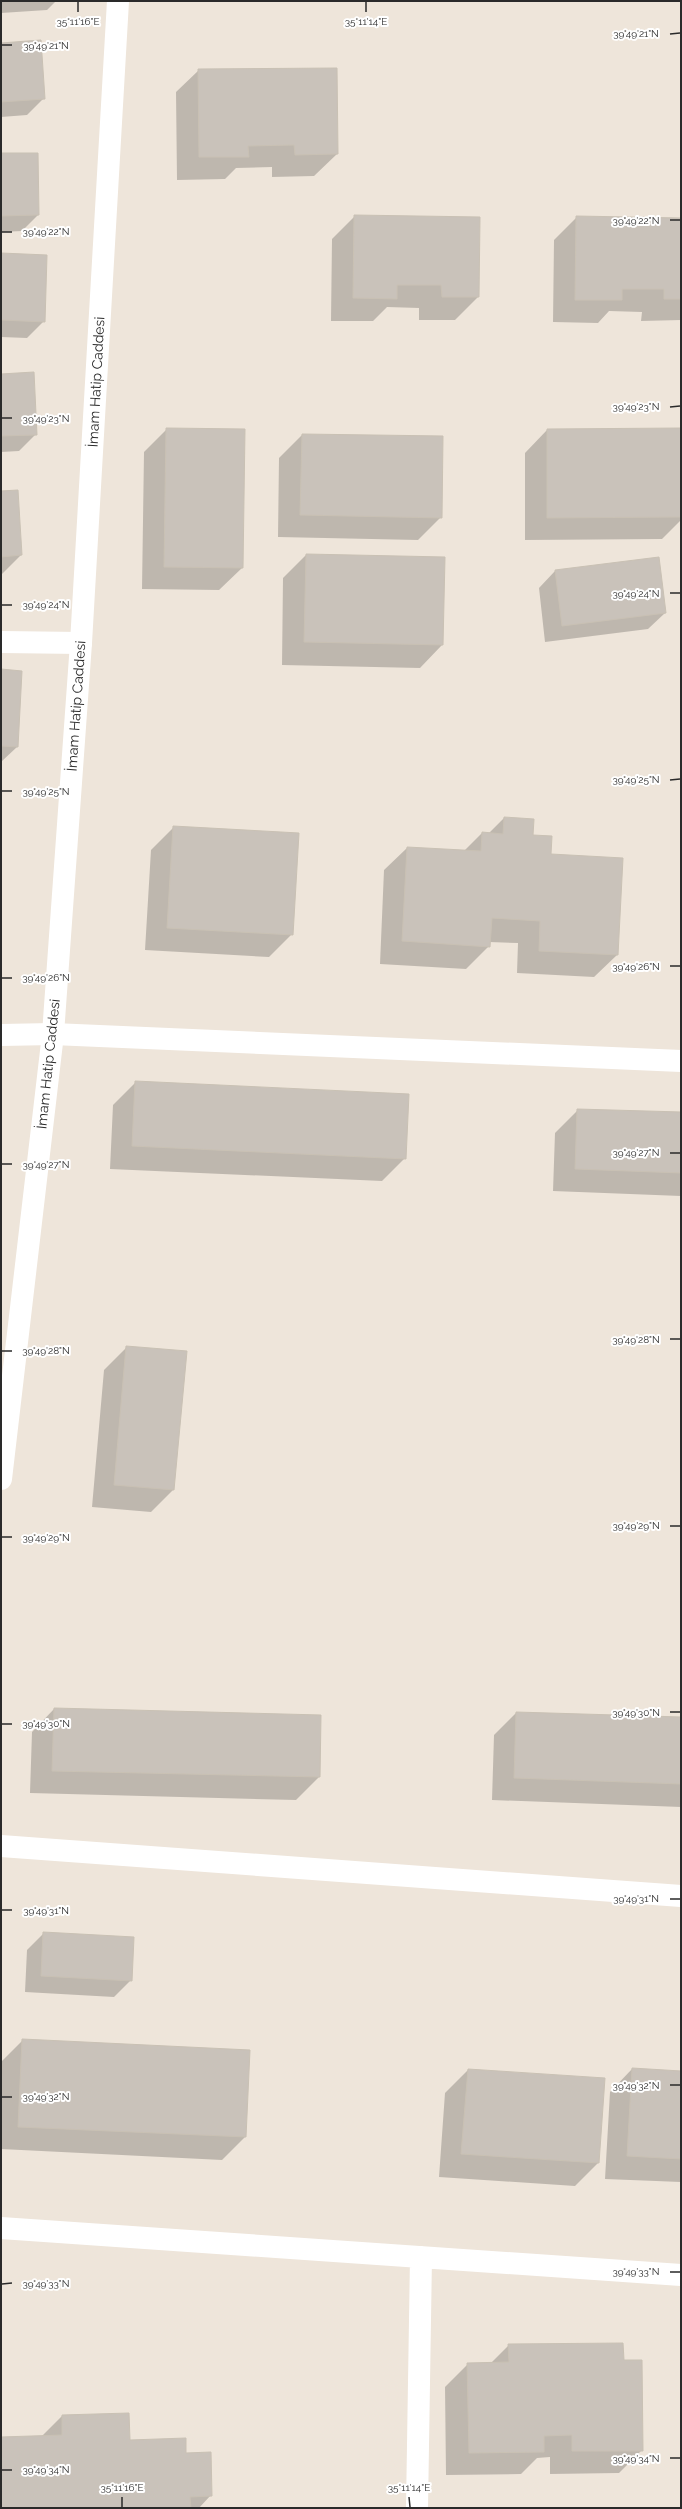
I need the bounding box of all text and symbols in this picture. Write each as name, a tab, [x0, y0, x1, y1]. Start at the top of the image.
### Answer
text: 35°11'16"E	[56, 16, 100, 27]
text: 35°11'14"E	[345, 16, 387, 27]
text: 39°49'21"N	[613, 28, 659, 39]
text: 39°49'21"N	[23, 40, 69, 51]
text: 39°49'22"N	[613, 215, 659, 226]
text: 39°49'22"N	[23, 226, 69, 237]
street label: İmam Hatip Caddesi	[83, 316, 107, 448]
text: 39°49'23"N	[613, 401, 659, 412]
text: 39°49'23"N	[23, 413, 69, 424]
text: 39°49'24"N	[612, 588, 660, 599]
text: 39°49'24"N	[22, 599, 70, 610]
street label: İmam Hatip Caddesi	[61, 640, 89, 772]
text: 39°49'25"N	[612, 774, 660, 785]
text: 39°49'25"N	[22, 786, 70, 797]
text: 39°49'26"N	[612, 961, 660, 972]
text: 39°49'26"N	[22, 972, 70, 983]
street label: İmam Hatip Caddesi	[31, 998, 63, 1130]
text: 39°49'27"N	[613, 1147, 659, 1158]
text: 39°49'27"N	[23, 1159, 69, 1170]
text: 39°49'28"N	[612, 1334, 660, 1345]
text: 39°49'28"N	[22, 1345, 70, 1356]
text: 39°49'29"N	[612, 1520, 660, 1531]
text: 39°49'29"N	[22, 1532, 70, 1543]
text: 39°49'30"N	[612, 1707, 660, 1718]
text: 39°49'30"N	[22, 1718, 70, 1729]
text: 39°49'31"N	[613, 1893, 659, 1904]
text: 39°49'31"N	[23, 1905, 69, 1916]
text: 39°49'32"N	[613, 2080, 659, 2091]
text: 39°49'32"N	[23, 2091, 69, 2102]
text: 39°49'33"N	[613, 2266, 659, 2277]
text: 39°49'33"N	[23, 2278, 69, 2289]
text: 39°49'34"N	[612, 2453, 660, 2464]
text: 39°49'34"N	[22, 2464, 70, 2475]
text: 35°11'16"E	[100, 2482, 144, 2493]
text: 35°11'14"E	[388, 2482, 430, 2493]

